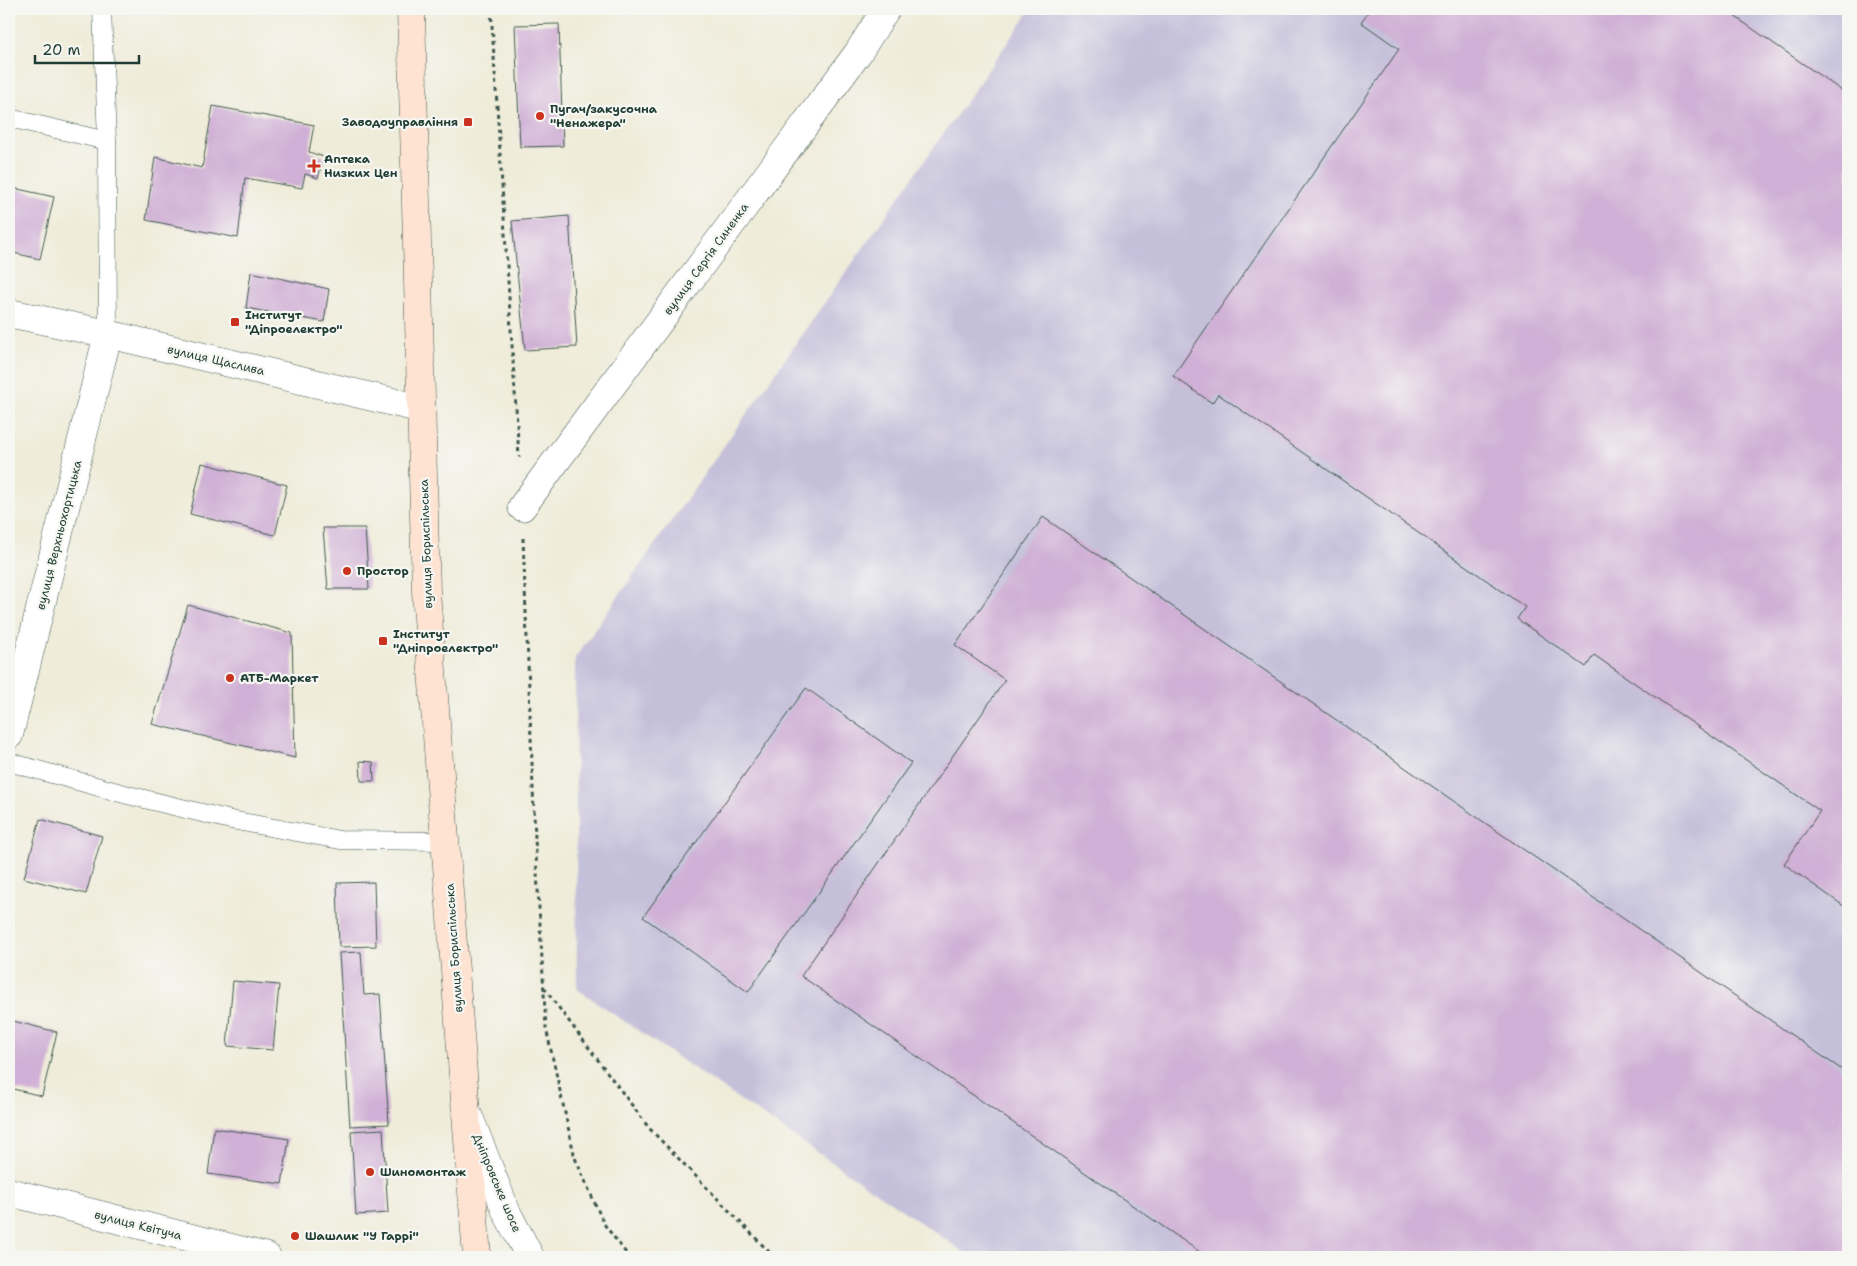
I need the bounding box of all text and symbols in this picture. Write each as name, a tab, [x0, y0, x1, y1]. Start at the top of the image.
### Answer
scale bar	[35, 32, 139, 64]
text: 20 m	[42, 40, 81, 60]
place label: Пугач/закусочна "Ненажера"	[550, 101, 658, 131]
marker: Пугач/закусочна "Ненажера"	[534, 110, 546, 122]
place label: Заводоуправління	[342, 114, 458, 130]
marker: Заводоуправління	[462, 116, 474, 128]
place label: Аптека Низких Цен	[324, 151, 398, 181]
marker: Аптека Низких Цен	[308, 160, 320, 172]
street label: вулиця Сергія Синенка	[660, 199, 752, 318]
place label: Інститут "Діпроелектро"	[245, 307, 342, 337]
marker: Інститут "Діпроелектро"	[229, 316, 241, 328]
street label: вулиця Щаслива	[166, 341, 267, 379]
street label: вулиця Верхньохортицька	[33, 458, 85, 611]
street label: вулиця Бориспільська	[416, 478, 436, 609]
place label: Простор	[357, 563, 409, 579]
marker: Простор	[341, 565, 353, 577]
place label: Інститут "Дніпроелектро"	[393, 626, 498, 656]
marker: Інститут "Дніпроелектро"	[377, 635, 389, 647]
place label: АТБ-Маркет	[240, 670, 319, 686]
marker: АТБ-Маркет	[224, 672, 236, 684]
street label: вулиця Бориспільська	[441, 882, 466, 1013]
street label: Дніпровське шосе	[469, 1131, 525, 1235]
place label: Шиномонтаж	[380, 1164, 467, 1180]
marker: Шиномонтаж	[364, 1166, 376, 1178]
street label: вулиця Квітуча	[93, 1206, 184, 1244]
place label: Шашлик "У Гаррі"	[305, 1228, 419, 1244]
marker: Шашлик "У Гаррі"	[289, 1230, 301, 1242]

